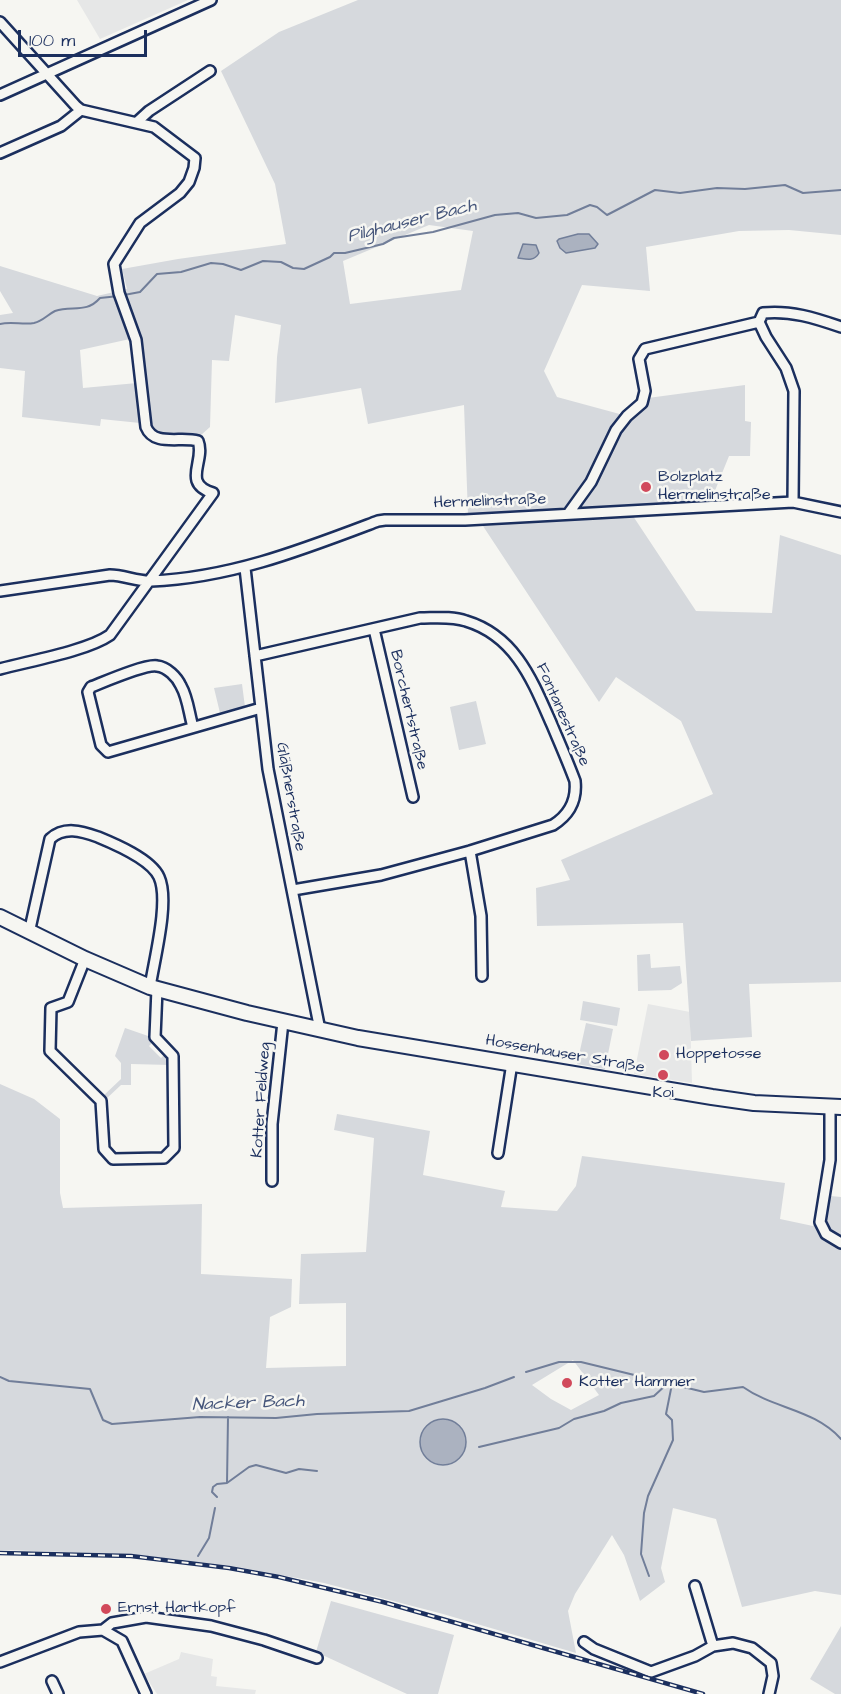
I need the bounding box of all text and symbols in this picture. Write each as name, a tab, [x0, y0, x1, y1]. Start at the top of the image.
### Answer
scale bar	[21, 18, 150, 56]
text: 100 m	[29, 28, 75, 53]
water label: Pilghauser Bach	[345, 196, 479, 248]
place label: Bolzplatz Hermelinstraße	[658, 468, 771, 506]
marker: Bolzplatz Hermelinstraße	[639, 480, 653, 494]
street label: Hermelinstraße	[433, 490, 547, 514]
street label: Borchertstraße	[385, 648, 431, 772]
street label: Fontanestraße	[531, 660, 593, 770]
street label: Gläßnerstraße	[271, 741, 309, 853]
street label: Hossenhauser Straße	[484, 1032, 646, 1078]
street label: Kotter Feldweg	[248, 1042, 276, 1158]
place label: Hoppetosse	[676, 1045, 761, 1065]
marker: Hoppetosse	[657, 1048, 671, 1062]
marker: Koi	[656, 1068, 670, 1082]
place label: Koi	[652, 1084, 674, 1104]
place label: Kotter Hammer	[579, 1373, 695, 1393]
marker: Kotter Hammer	[560, 1376, 574, 1390]
water label: Nacker Bach	[192, 1391, 304, 1417]
place label: Ernst Hartkopf	[118, 1599, 236, 1619]
marker: Ernst Hartkopf	[99, 1602, 113, 1616]

